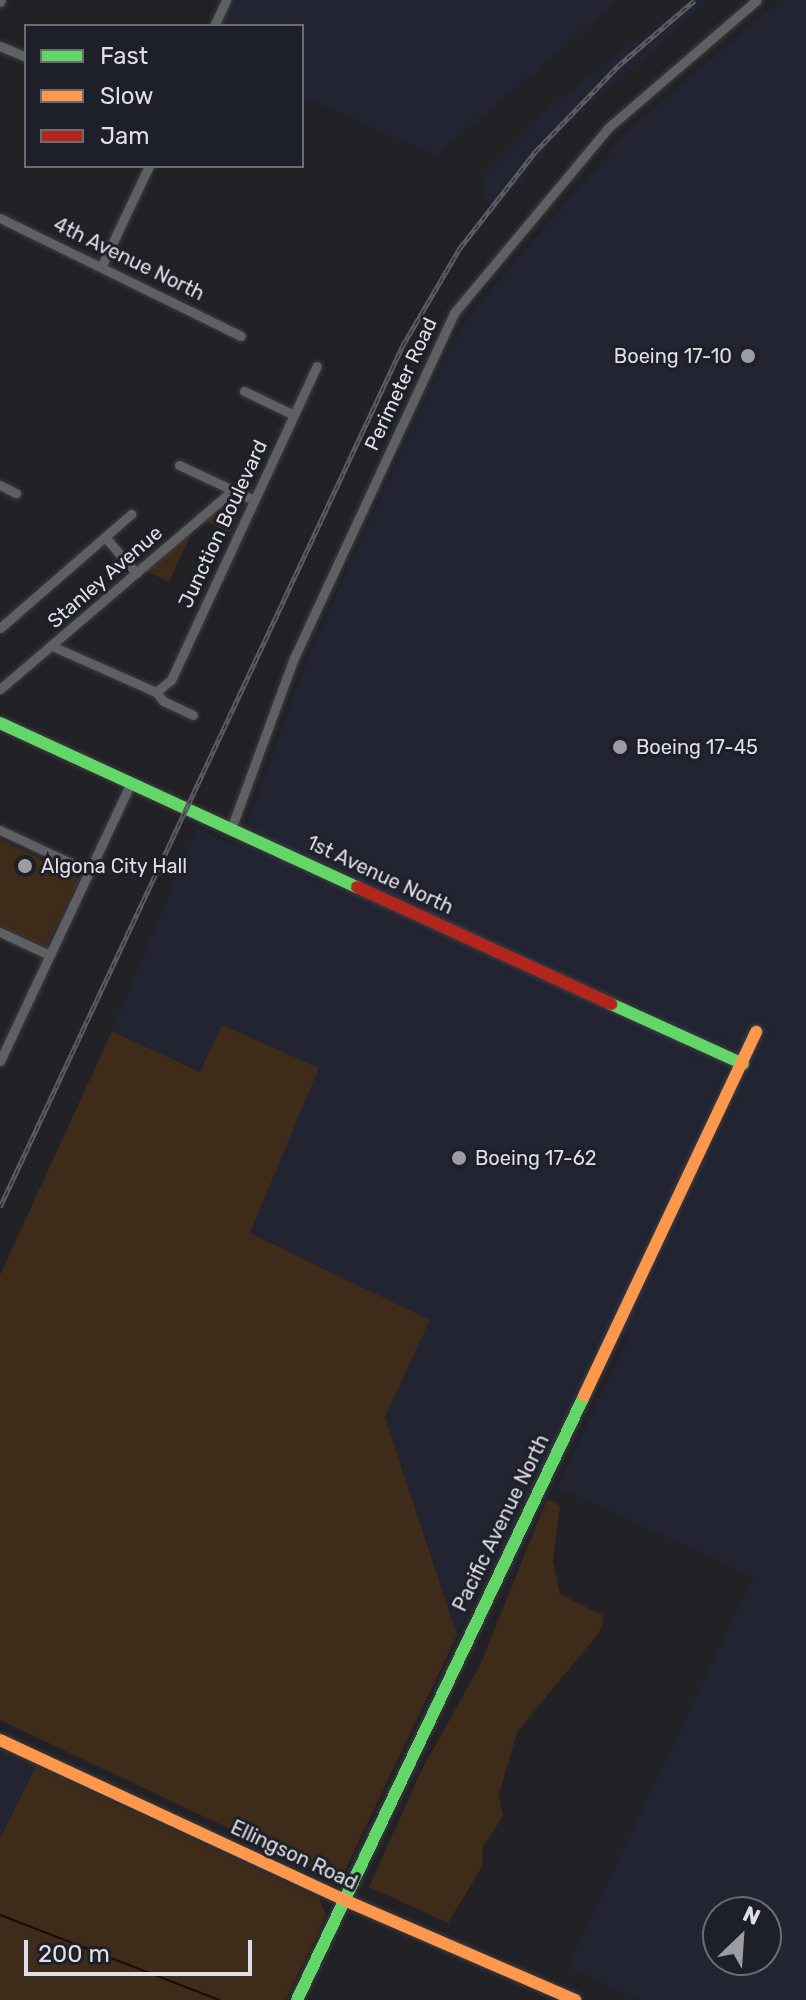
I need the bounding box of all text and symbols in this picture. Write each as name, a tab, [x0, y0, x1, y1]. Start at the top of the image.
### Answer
legend	[24, 24, 304, 168]
text: Fast	[100, 42, 148, 70]
text: Slow	[100, 82, 153, 110]
text: Jam	[100, 122, 150, 150]
street label: 4th Avenue North	[49, 212, 209, 306]
street label: Perimeter Road	[360, 314, 442, 454]
place label: Boeing 17-10	[614, 344, 732, 368]
marker: Boeing 17-10	[739, 347, 757, 365]
street label: Junction Boulevard	[174, 436, 272, 612]
street label: Stanley Avenue	[42, 520, 168, 634]
place label: Boeing 17-45	[636, 735, 758, 759]
marker: Boeing 17-45	[611, 738, 629, 756]
street label: 1st Avenue North	[303, 830, 457, 920]
place label: Algona City Hall	[41, 854, 188, 878]
marker: Algona City Hall	[16, 857, 34, 875]
place label: Boeing 17-62	[475, 1146, 596, 1170]
marker: Boeing 17-62	[450, 1149, 468, 1167]
street label: Pacific Avenue North	[448, 1430, 554, 1616]
street label: Ellingson Road	[227, 1815, 361, 1895]
north arrow	[702, 1896, 782, 1976]
text: N	[739, 1900, 764, 1931]
scale bar	[28, 1924, 256, 1974]
text: 200 m	[38, 1940, 110, 1968]

